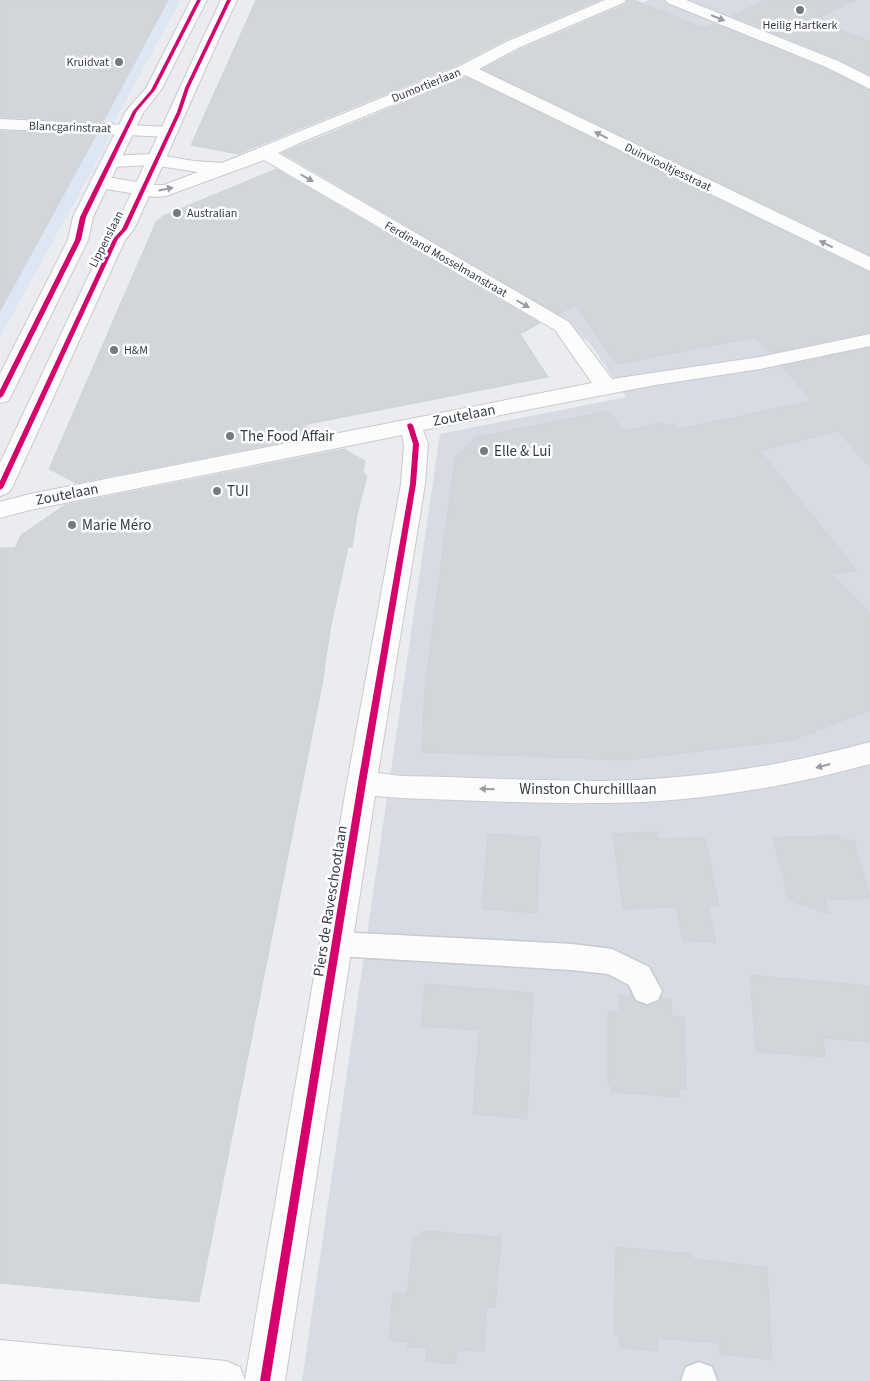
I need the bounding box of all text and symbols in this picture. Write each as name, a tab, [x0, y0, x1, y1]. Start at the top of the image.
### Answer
marker: Heilig Hartkerk	[794, 4, 806, 16]
one-way arrow	[711, 15, 725, 23]
place label: Heilig Hartkerk	[762, 17, 838, 34]
place label: Kruidvat	[66, 54, 109, 71]
marker: Kruidvat	[113, 56, 125, 68]
street label: Dumortierlaan	[389, 64, 463, 107]
street label: Blancgarinstraat	[29, 118, 111, 137]
one-way arrow	[594, 130, 608, 138]
street label: Duinviooltjesstraat	[621, 139, 714, 196]
one-way arrow	[300, 174, 314, 183]
one-way arrow	[158, 185, 173, 193]
place label: Australian	[187, 205, 237, 222]
marker: Australian	[171, 207, 183, 219]
street label: Lippenslaan	[85, 208, 128, 270]
street label: Ferdinand Mosselmanstraat	[381, 217, 510, 302]
one-way arrow	[819, 240, 833, 248]
one-way arrow	[517, 299, 530, 308]
place label: H&M	[124, 342, 148, 359]
marker: H&M	[108, 344, 120, 356]
street label: Zoutelaan	[431, 399, 497, 432]
place label: The Food Affair	[240, 426, 335, 447]
marker: The Food Affair	[224, 430, 236, 442]
place label: Elle & Lui	[494, 441, 551, 462]
marker: Elle & Lui	[478, 445, 490, 457]
street label: Zoutelaan	[34, 478, 100, 511]
place label: TUI	[227, 481, 249, 502]
marker: TUI	[211, 485, 223, 497]
place label: Marie Méro	[82, 515, 151, 536]
marker: Marie Méro	[66, 519, 78, 531]
one-way arrow	[815, 762, 830, 770]
street label: Winston Churchilllaan	[519, 779, 657, 800]
one-way arrow	[479, 785, 495, 793]
street label: Piers de Raveschootlaan	[308, 824, 353, 978]

